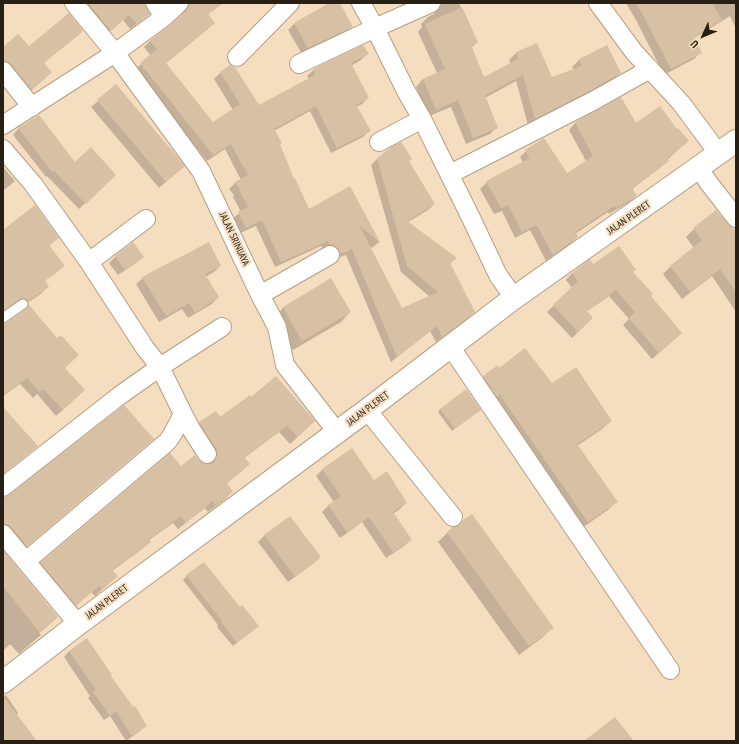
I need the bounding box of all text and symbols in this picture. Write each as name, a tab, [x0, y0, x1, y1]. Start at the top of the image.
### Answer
north arrow	[683, 16, 723, 56]
text: U	[687, 37, 701, 51]
street label: JALAN PLERET	[605, 199, 653, 237]
street label: JALAN SRINIJAYA	[216, 210, 252, 268]
street label: JALAN PLERET	[344, 389, 392, 429]
street label: JALAN PLERET	[83, 582, 131, 622]

